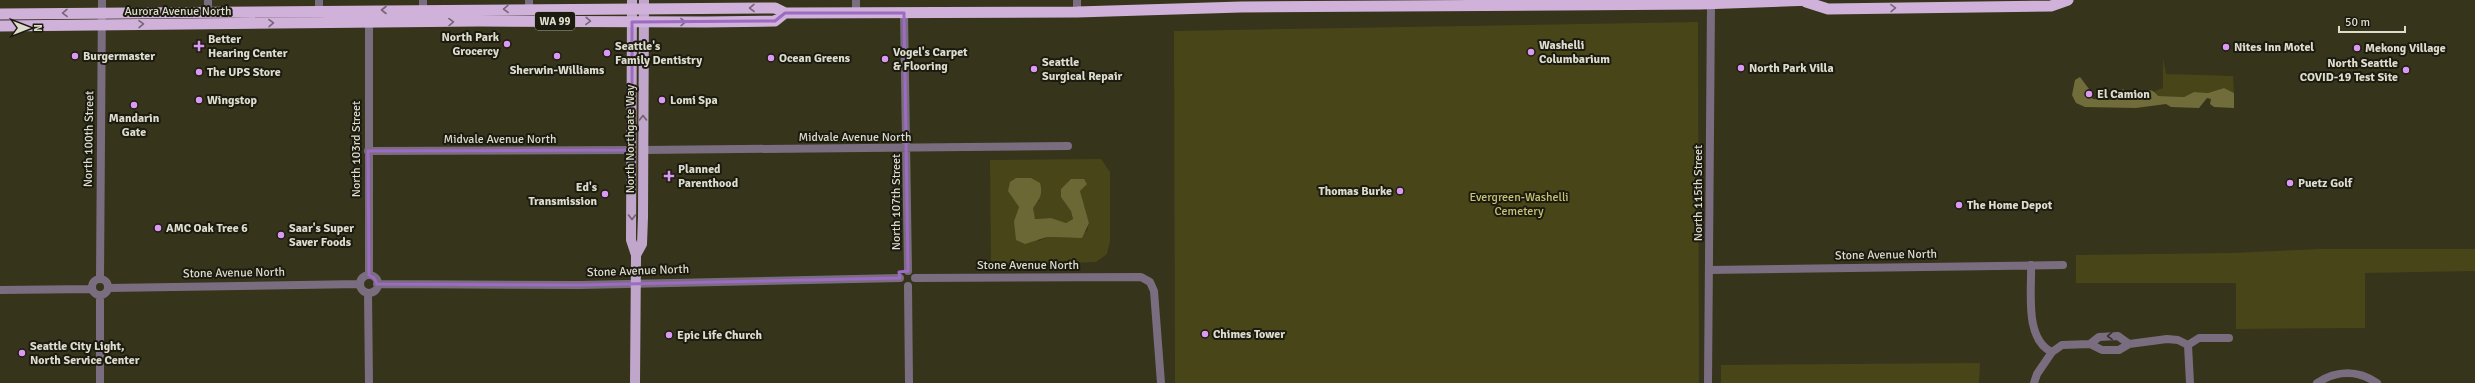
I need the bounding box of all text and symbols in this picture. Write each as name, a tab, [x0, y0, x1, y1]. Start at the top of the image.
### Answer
street label: Aurora Avenue North	[124, 4, 232, 19]
one-way arrow	[503, 4, 509, 13]
one-way arrow	[749, 4, 755, 12]
one-way arrow	[1890, 4, 1896, 12]
one-way arrow	[381, 6, 387, 14]
north arrow	[8, 8, 48, 48]
scale bar	[2339, 8, 2405, 34]
one-way arrow	[62, 9, 68, 17]
road number: WA 99	[535, 12, 575, 30]
text: 50 m	[2345, 15, 2370, 30]
one-way arrow	[585, 17, 591, 25]
one-way arrow	[448, 18, 454, 26]
one-way arrow	[680, 18, 686, 26]
one-way arrow	[268, 19, 274, 27]
one-way arrow	[138, 20, 144, 28]
text: N	[31, 24, 44, 32]
place label: North Park Grocercy	[442, 30, 500, 59]
place label: Better Hearing Center	[208, 32, 288, 61]
place label: Washelli Columbarium	[1539, 38, 1610, 67]
marker: North Park Grocercy	[502, 39, 512, 49]
place label: Seattle's Family Dentistry	[615, 39, 702, 68]
marker: Better Hearing Center	[193, 40, 205, 52]
place label: Nites Inn Motel	[2234, 40, 2314, 55]
place label: Mekong Village	[2365, 41, 2446, 56]
marker: Nites Inn Motel	[2221, 42, 2231, 52]
marker: Mekong Village	[2352, 43, 2362, 53]
place label: Vogel's Carpet & Flooring	[893, 45, 968, 74]
marker: Washelli Columbarium	[1526, 47, 1536, 57]
marker: Seattle's Family Dentistry	[602, 48, 612, 58]
place label: Burgermaster	[83, 49, 155, 64]
marker: Burgermaster	[70, 51, 80, 61]
marker: Sherwin-Williams	[552, 51, 562, 61]
place label: Ocean Greens	[779, 51, 851, 66]
marker: Ocean Greens	[766, 53, 776, 63]
marker: Vogel's Carpet & Flooring	[880, 54, 890, 64]
place label: Seattle Surgical Repair	[1042, 55, 1123, 84]
place label: North Seattle COVID-19 Test Site	[2300, 56, 2398, 85]
place label: North Park Villa	[1749, 61, 1834, 76]
place label: Sherwin-Williams	[510, 63, 605, 78]
marker: North Park Villa	[1736, 63, 1746, 73]
marker: Seattle Surgical Repair	[1029, 64, 1039, 74]
place label: The UPS Store	[207, 65, 281, 80]
marker: North Seattle COVID-19 Test Site	[2401, 65, 2411, 75]
marker: The UPS Store	[194, 67, 204, 77]
street label: North Northgate Way	[623, 84, 638, 193]
place label: El Camion	[2097, 87, 2150, 102]
marker: El Camion	[2084, 89, 2094, 99]
street label: North 100th Street	[81, 91, 97, 187]
place label: Wingstop	[207, 93, 257, 108]
place label: Lomi Spa	[670, 93, 718, 108]
marker: Wingstop	[194, 95, 204, 105]
marker: Lomi Spa	[657, 95, 667, 105]
marker: Mandarin Gate	[129, 100, 139, 110]
street label: North 103rd Street	[349, 101, 364, 197]
place label: Mandarin Gate	[109, 111, 160, 140]
one-way arrow	[639, 115, 647, 121]
street label: Midvale Avenue North	[799, 130, 911, 145]
street label: Midvale Avenue North	[444, 132, 556, 147]
street label: North 115th Street	[1691, 145, 1706, 241]
street label: North 107th Street	[889, 154, 904, 250]
place label: Planned Parenthood	[678, 162, 739, 191]
marker: Planned Parenthood	[663, 170, 675, 182]
place label: Puetz Golf	[2298, 176, 2353, 191]
marker: Puetz Golf	[2285, 178, 2295, 188]
place label: Ed's Transmission	[528, 180, 598, 209]
place label: Thomas Burke	[1319, 184, 1392, 199]
marker: Thomas Burke	[1395, 186, 1405, 196]
marker: Ed's Transmission	[600, 189, 610, 199]
park label: Evergreen-Washelli Cemetery	[1469, 190, 1569, 219]
place label: The Home Depot	[1967, 198, 2053, 213]
marker: The Home Depot	[1954, 200, 1964, 210]
one-way arrow	[628, 214, 636, 220]
place label: AMC Oak Tree 6	[166, 221, 248, 236]
place label: Saar's Super Saver Foods	[289, 221, 354, 250]
marker: AMC Oak Tree 6	[153, 223, 163, 233]
marker: Saar's Super Saver Foods	[276, 230, 286, 240]
street label: Stone Avenue North	[1835, 247, 1937, 263]
street label: Stone Avenue North	[977, 258, 1079, 273]
street label: Stone Avenue North	[587, 262, 689, 280]
street label: Stone Avenue North	[183, 265, 285, 281]
place label: Chimes Tower	[1213, 327, 1285, 342]
place label: Epic Life Church	[677, 328, 762, 343]
marker: Chimes Tower	[1200, 329, 1210, 339]
marker: Epic Life Church	[664, 330, 674, 340]
one-way arrow	[2107, 332, 2113, 341]
place label: Seattle City Light, North Service Center	[30, 339, 140, 368]
marker: Seattle City Light, North Service Center	[17, 348, 27, 358]

